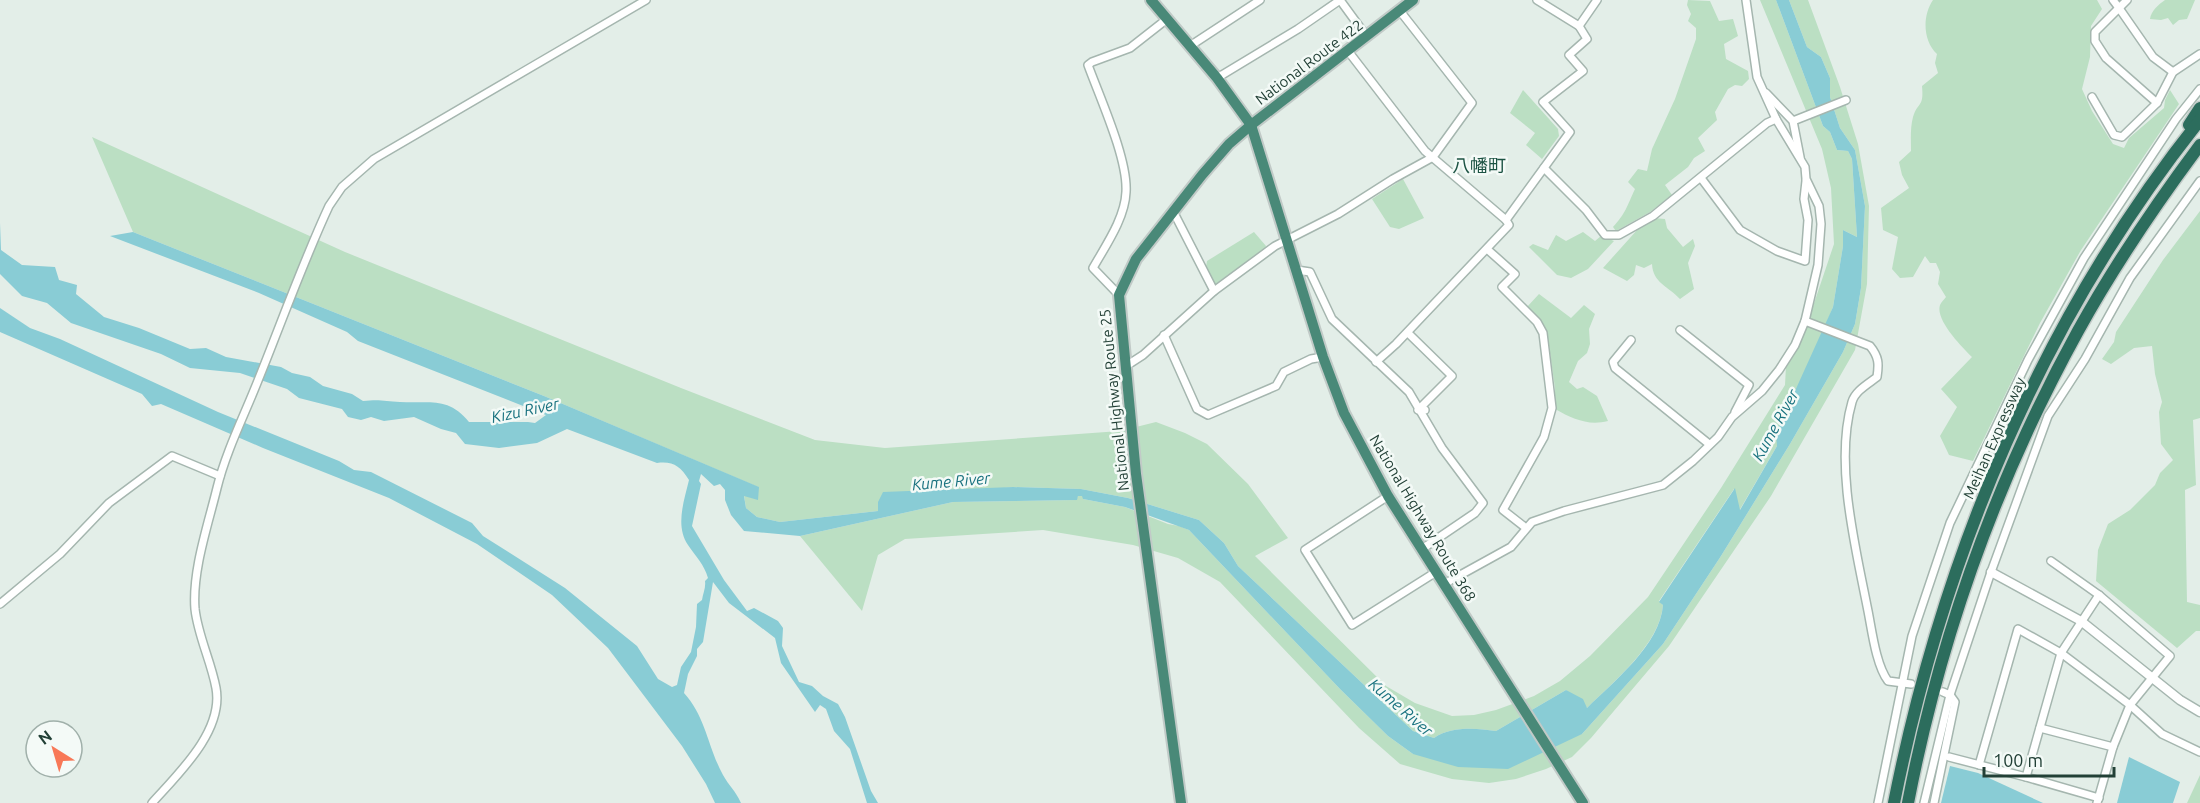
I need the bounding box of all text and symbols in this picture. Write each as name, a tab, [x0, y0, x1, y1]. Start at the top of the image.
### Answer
street label: National Route 422	[1252, 16, 1366, 108]
district label: 八幡町	[1452, 155, 1506, 175]
street label: National Highway Route 25	[1096, 308, 1132, 492]
street label: Meihan Expressway	[1959, 374, 2029, 502]
water label: Kume River	[1748, 385, 1802, 464]
water label: Kizu River	[489, 394, 561, 426]
street label: National Highway Route 368	[1366, 432, 1480, 604]
water label: Kume River	[911, 469, 992, 493]
water label: Kume River	[1365, 674, 1437, 740]
north arrow	[24, 719, 84, 779]
text: N	[35, 726, 55, 748]
scale bar	[1984, 740, 2114, 778]
text: 100 m	[1993, 750, 2043, 770]

